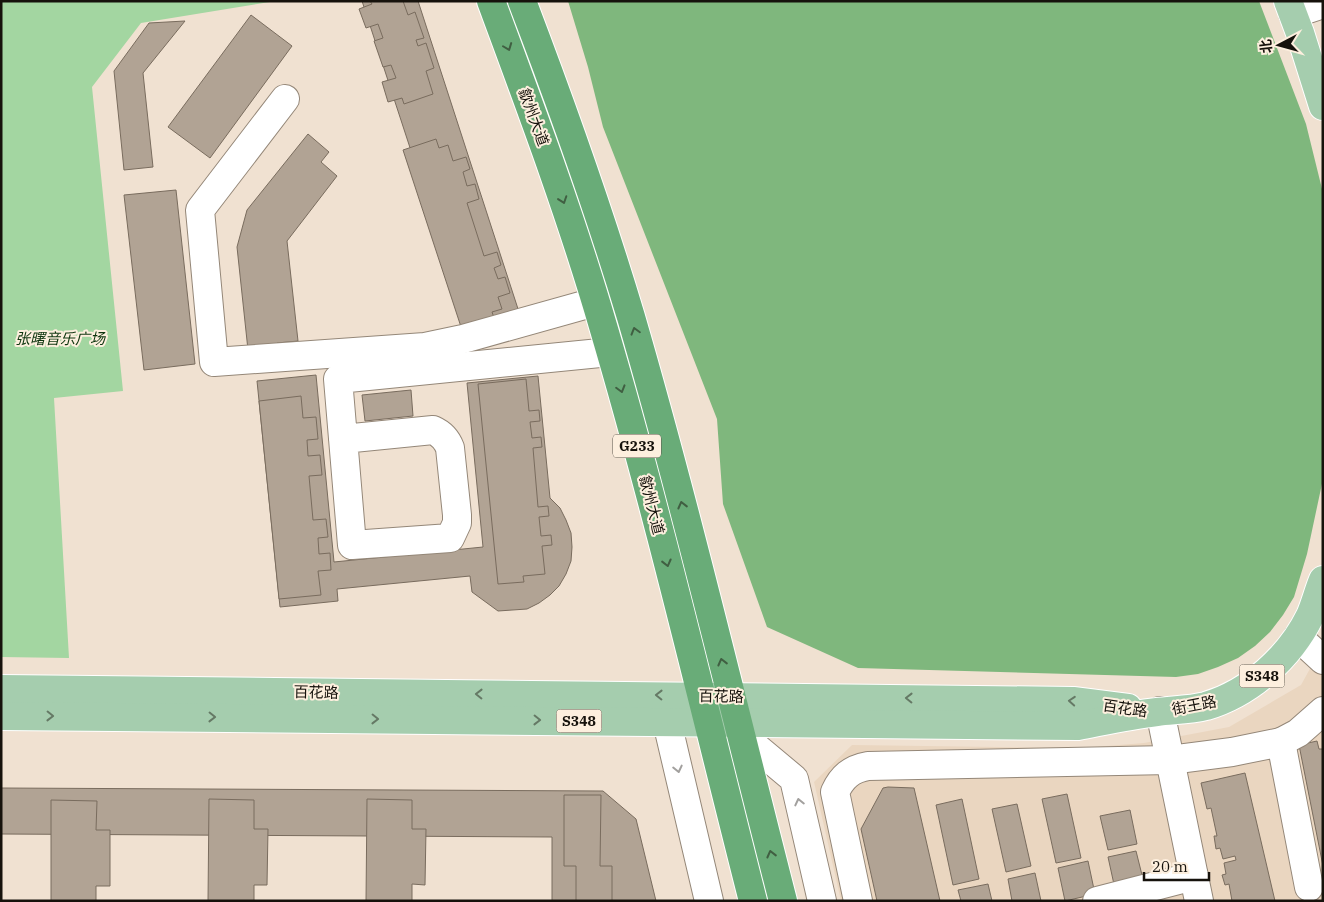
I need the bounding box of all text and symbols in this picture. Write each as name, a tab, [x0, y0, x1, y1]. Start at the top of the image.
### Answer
north arrow	[1254, 20, 1304, 70]
text: 北	[1256, 38, 1276, 54]
one-way arrow	[502, 42, 512, 51]
street label: 歙州大道	[515, 86, 553, 148]
one-way arrow	[557, 195, 567, 204]
one-way arrow	[630, 327, 640, 336]
park label: 张曙音乐广场	[15, 329, 107, 348]
one-way arrow	[615, 384, 625, 392]
road number: G233	[613, 434, 661, 458]
street label: 歙州大道	[636, 474, 668, 536]
one-way arrow	[677, 500, 688, 509]
one-way arrow	[661, 558, 672, 567]
one-way arrow	[717, 658, 728, 667]
road number: S348	[1240, 664, 1284, 688]
street label: 百花路	[293, 682, 339, 702]
street label: 百花路	[698, 686, 744, 706]
one-way arrow	[475, 688, 483, 699]
one-way arrow	[655, 690, 663, 701]
street label: 街王路	[1170, 691, 1218, 719]
one-way arrow	[905, 693, 913, 704]
street label: 百花路	[1101, 695, 1149, 721]
one-way arrow	[1067, 696, 1075, 707]
road number: S348	[556, 709, 602, 732]
one-way arrow	[46, 711, 54, 721]
one-way arrow	[209, 712, 217, 723]
one-way arrow	[372, 714, 379, 724]
one-way arrow	[534, 715, 542, 726]
one-way arrow	[672, 765, 683, 774]
one-way arrow	[794, 798, 805, 807]
one-way arrow	[766, 849, 777, 858]
scale bar	[1144, 850, 1209, 882]
text: 20 m	[1152, 857, 1188, 876]

